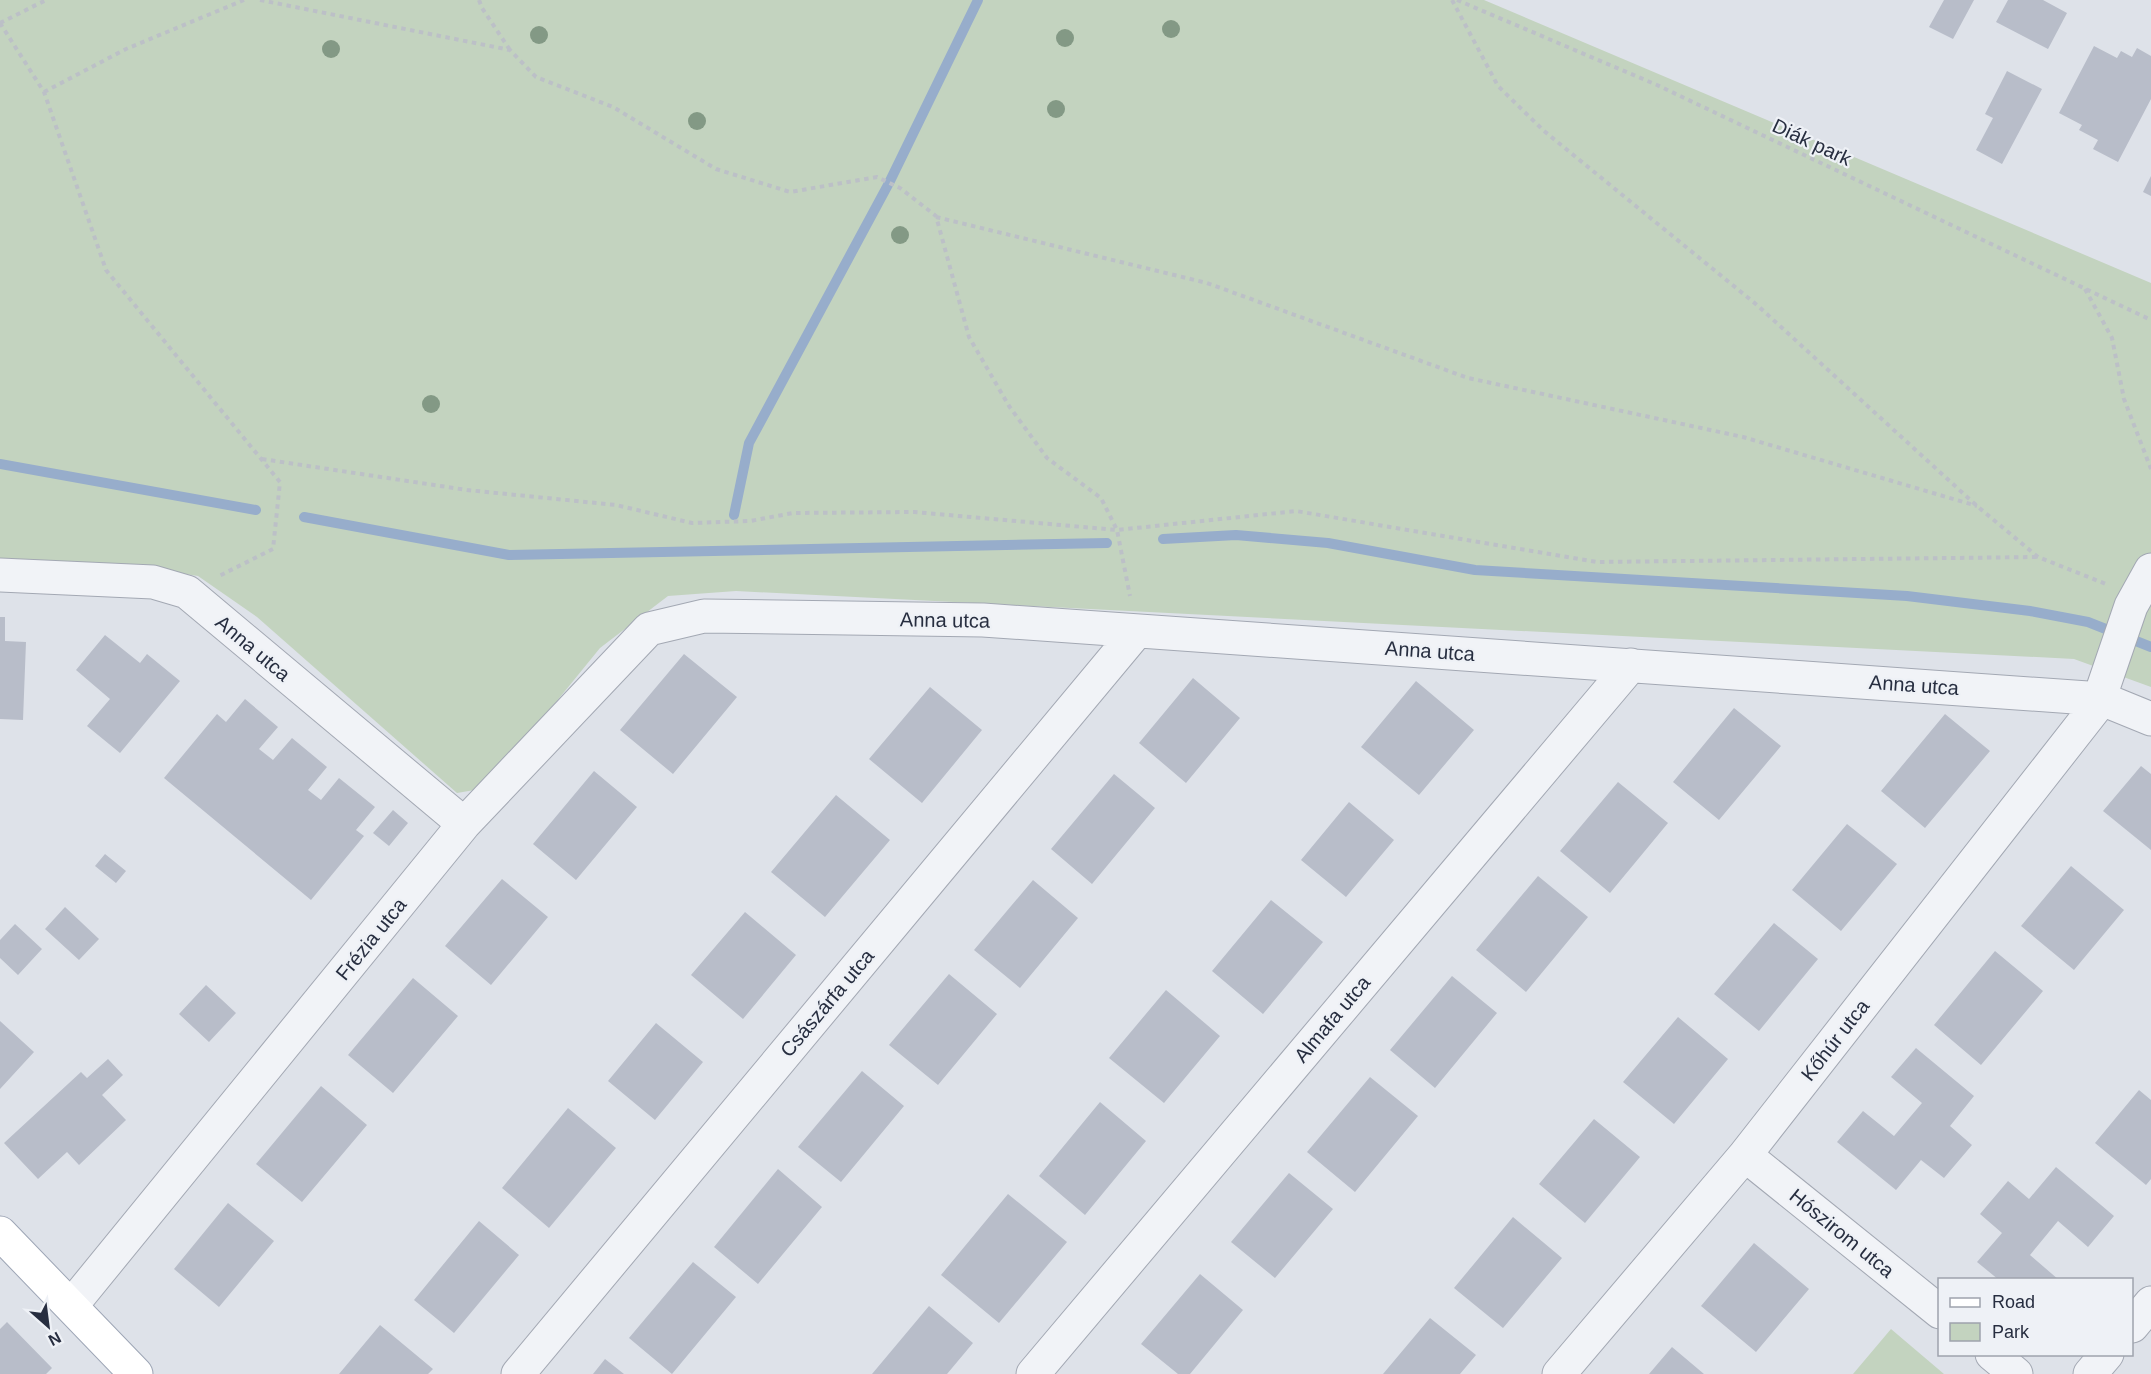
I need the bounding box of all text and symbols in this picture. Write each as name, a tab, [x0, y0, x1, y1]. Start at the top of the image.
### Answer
street label: Diák park	[1769, 114, 1856, 170]
street label: Anna utca	[900, 608, 991, 632]
street label: Anna utca	[211, 611, 295, 686]
street label: Anna utca	[1384, 637, 1477, 665]
street label: Anna utca	[1868, 671, 1961, 699]
street label: Frézia utca	[331, 893, 411, 984]
street label: Császárfa utca	[776, 944, 879, 1061]
street label: Almafa utca	[1290, 971, 1375, 1067]
street label: Kőhúr utca	[1797, 994, 1874, 1085]
street label: Hószirom utca	[1785, 1184, 1899, 1282]
legend	[1938, 1278, 2133, 1356]
text: Road	[1992, 1292, 2035, 1312]
north arrow	[18, 1296, 78, 1356]
text: Park	[1992, 1322, 2030, 1342]
text: N	[46, 1329, 64, 1349]

